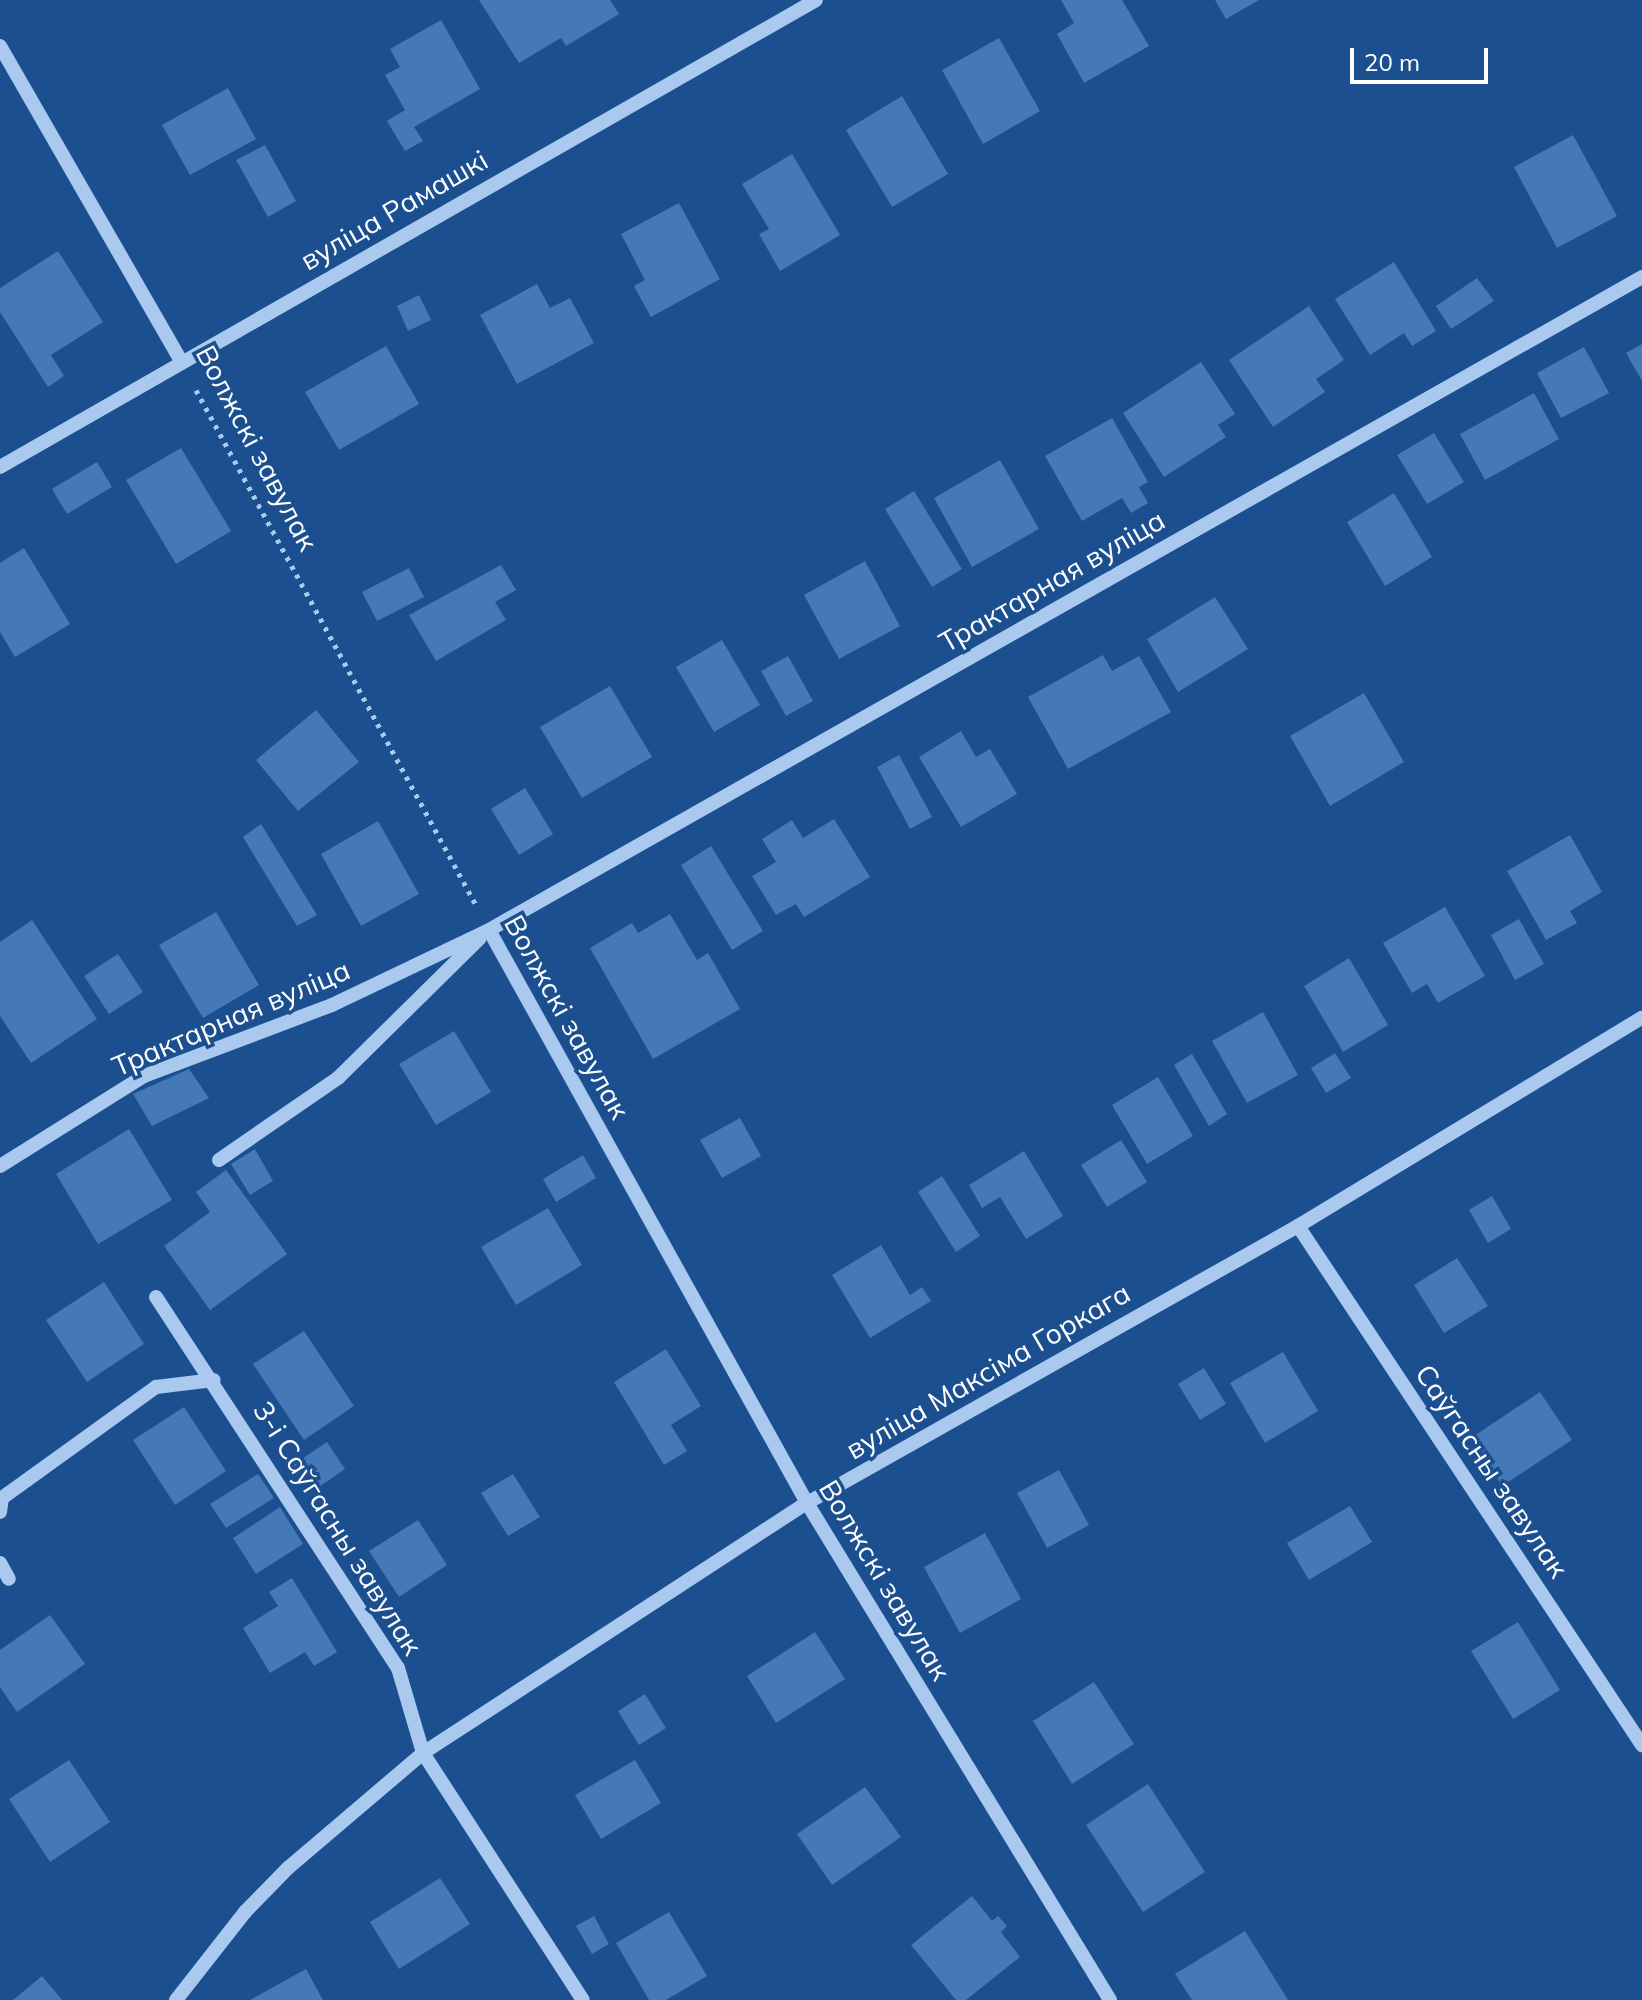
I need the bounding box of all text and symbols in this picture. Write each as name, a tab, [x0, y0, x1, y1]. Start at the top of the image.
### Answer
scale bar	[1354, 32, 1492, 82]
text: 20 m	[1364, 47, 1420, 77]
street label: вуліца Рамашкі	[294, 143, 494, 277]
street label: Волжскі завулак	[189, 340, 325, 556]
street label: Трактарная вуліца	[933, 503, 1171, 659]
street label: Волжскі завулак	[497, 909, 637, 1125]
street label: Трактарная вуліца	[107, 953, 355, 1083]
street label: вуліца Максіма Горкага	[840, 1276, 1136, 1466]
street label: Саўгасны завулак	[1408, 1358, 1576, 1584]
street label: 3-і Саўгасны завулак	[246, 1395, 430, 1661]
street label: Волжскі завулак	[812, 1474, 958, 1686]

